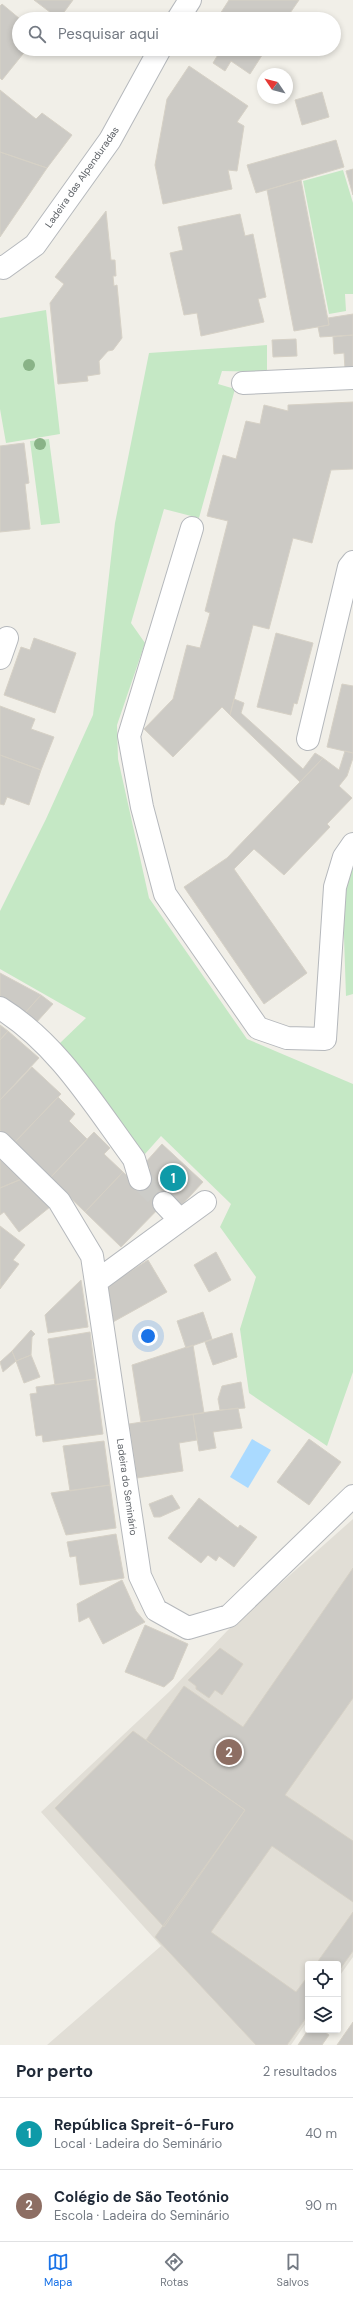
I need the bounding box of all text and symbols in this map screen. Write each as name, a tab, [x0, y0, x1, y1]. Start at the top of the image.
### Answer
search box	[12, 12, 341, 56]
icon: search	[26, 23, 48, 45]
text: Pesquisar aqui	[58, 24, 159, 44]
north arrow	[257, 68, 293, 104]
street label: Ladeira das Alpenduradas	[42, 124, 122, 230]
pin: 1	[160, 1163, 186, 1193]
your location	[138, 1326, 158, 1346]
street label: Ladeira do Seminário	[114, 1438, 140, 1536]
pin: 2	[216, 1737, 242, 1767]
map controls	[305, 1961, 341, 2033]
button: locate	[305, 1961, 341, 1997]
button: layers	[305, 1997, 341, 2033]
text: Por perto	[16, 2060, 93, 2082]
text: 2 resultados	[263, 2063, 337, 2080]
text: República Spreit-ó-Furo	[54, 2115, 234, 2135]
text: 1	[27, 2125, 31, 2142]
text: 40 m	[305, 2125, 337, 2142]
text: Local · Ladeira do Seminário	[54, 2135, 222, 2152]
text: Colégio de São Teotónio	[54, 2187, 229, 2207]
text: 2	[25, 2197, 33, 2214]
text: 90 m	[305, 2197, 337, 2214]
text: Escola · Ladeira do Seminário	[54, 2207, 230, 2224]
tab: Mapa	[44, 2251, 72, 2289]
tab: Rotas	[160, 2251, 189, 2289]
tab: Salvos	[277, 2251, 309, 2289]

